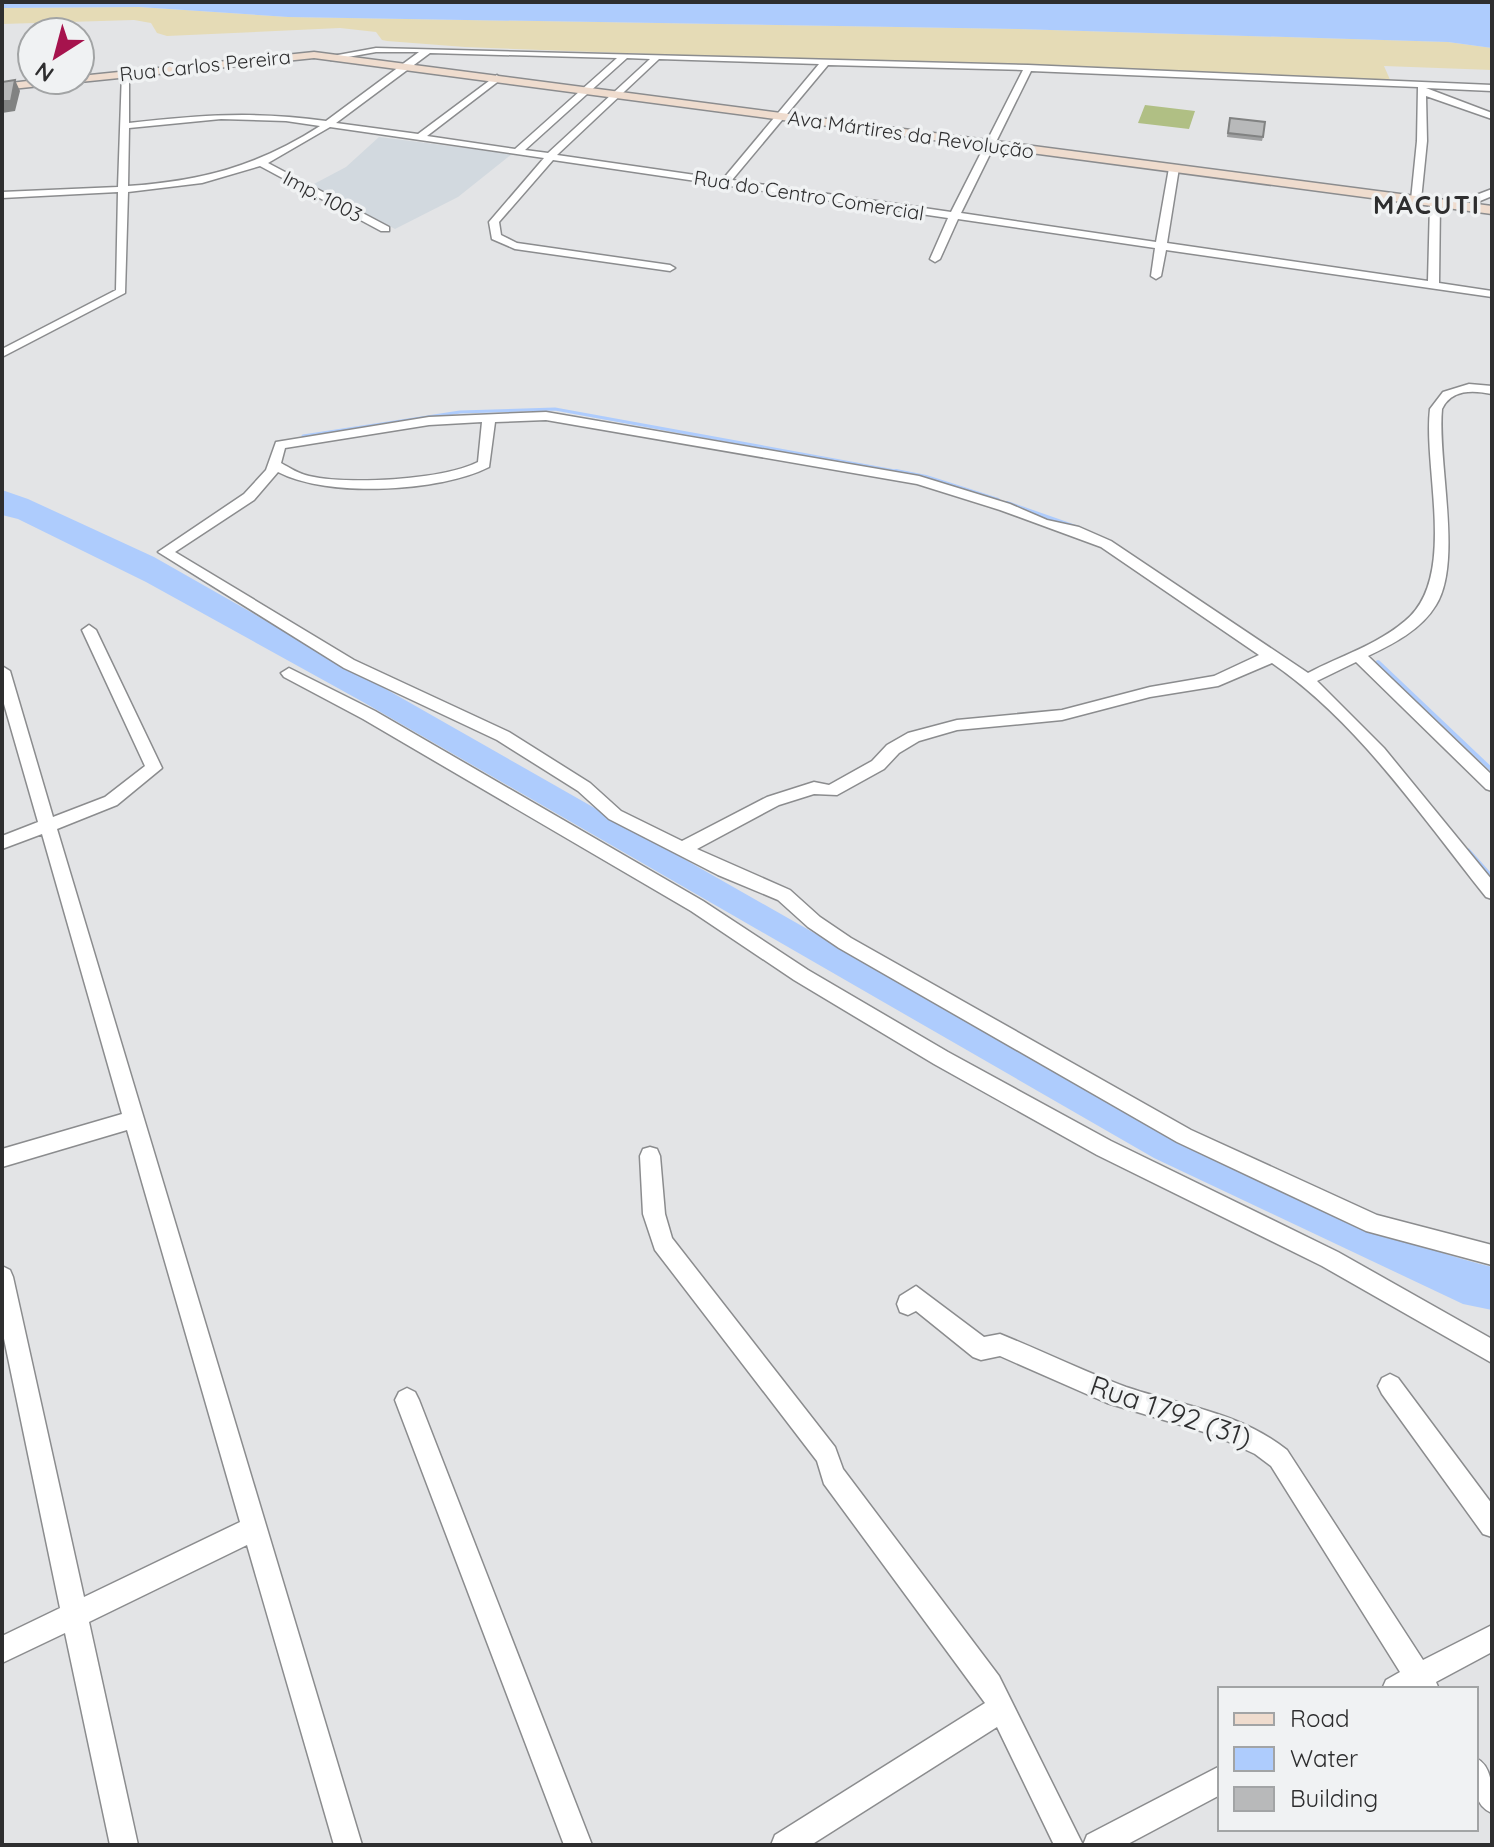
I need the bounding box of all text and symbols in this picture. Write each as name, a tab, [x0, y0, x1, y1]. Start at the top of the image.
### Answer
north arrow	[16, 16, 96, 96]
street label: Rua Carlos Pereira	[118, 44, 292, 86]
text: N	[29, 56, 59, 88]
street label: Ava Mártires da Revolução	[786, 104, 1036, 164]
street label: Rua do Centro Comercial	[692, 164, 926, 226]
street label: Imp. 1003	[279, 165, 367, 227]
district label: MACUTI	[1373, 188, 1481, 221]
street label: Rua 1792 (31)	[1086, 1367, 1256, 1455]
legend	[1218, 1687, 1478, 1831]
text: Road	[1290, 1703, 1350, 1733]
text: Water	[1290, 1743, 1358, 1773]
text: Building	[1290, 1783, 1378, 1813]

